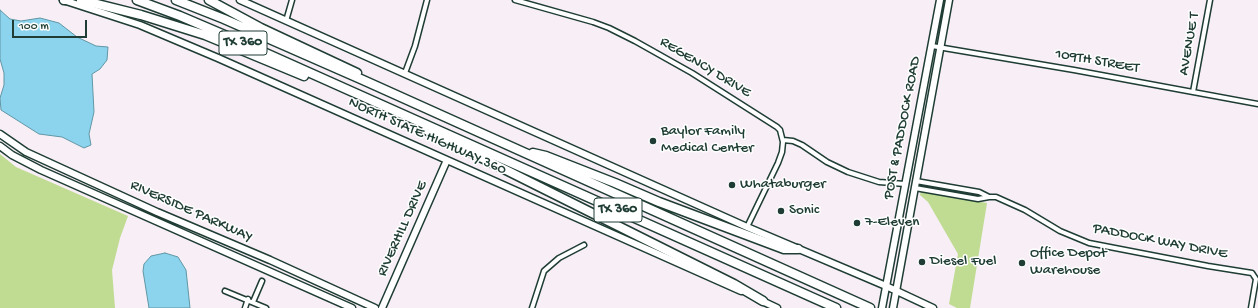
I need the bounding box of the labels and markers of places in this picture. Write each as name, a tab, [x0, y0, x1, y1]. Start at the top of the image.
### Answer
place label: Baylor Family Medical Center	[661, 123, 754, 158]
marker: Baylor Family Medical Center	[648, 136, 658, 146]
place label: Whataburger	[740, 176, 825, 194]
marker: Whataburger	[727, 180, 737, 190]
place label: Sonic	[789, 202, 819, 220]
marker: Sonic	[776, 206, 786, 216]
place label: 7-Eleven	[865, 214, 919, 232]
marker: 7-Eleven	[852, 218, 862, 228]
place label: Office Depot Warehouse	[1030, 245, 1107, 280]
place label: Diesel Fuel	[930, 253, 997, 271]
marker: Diesel Fuel	[917, 257, 927, 267]
marker: Office Depot Warehouse	[1017, 258, 1027, 268]

